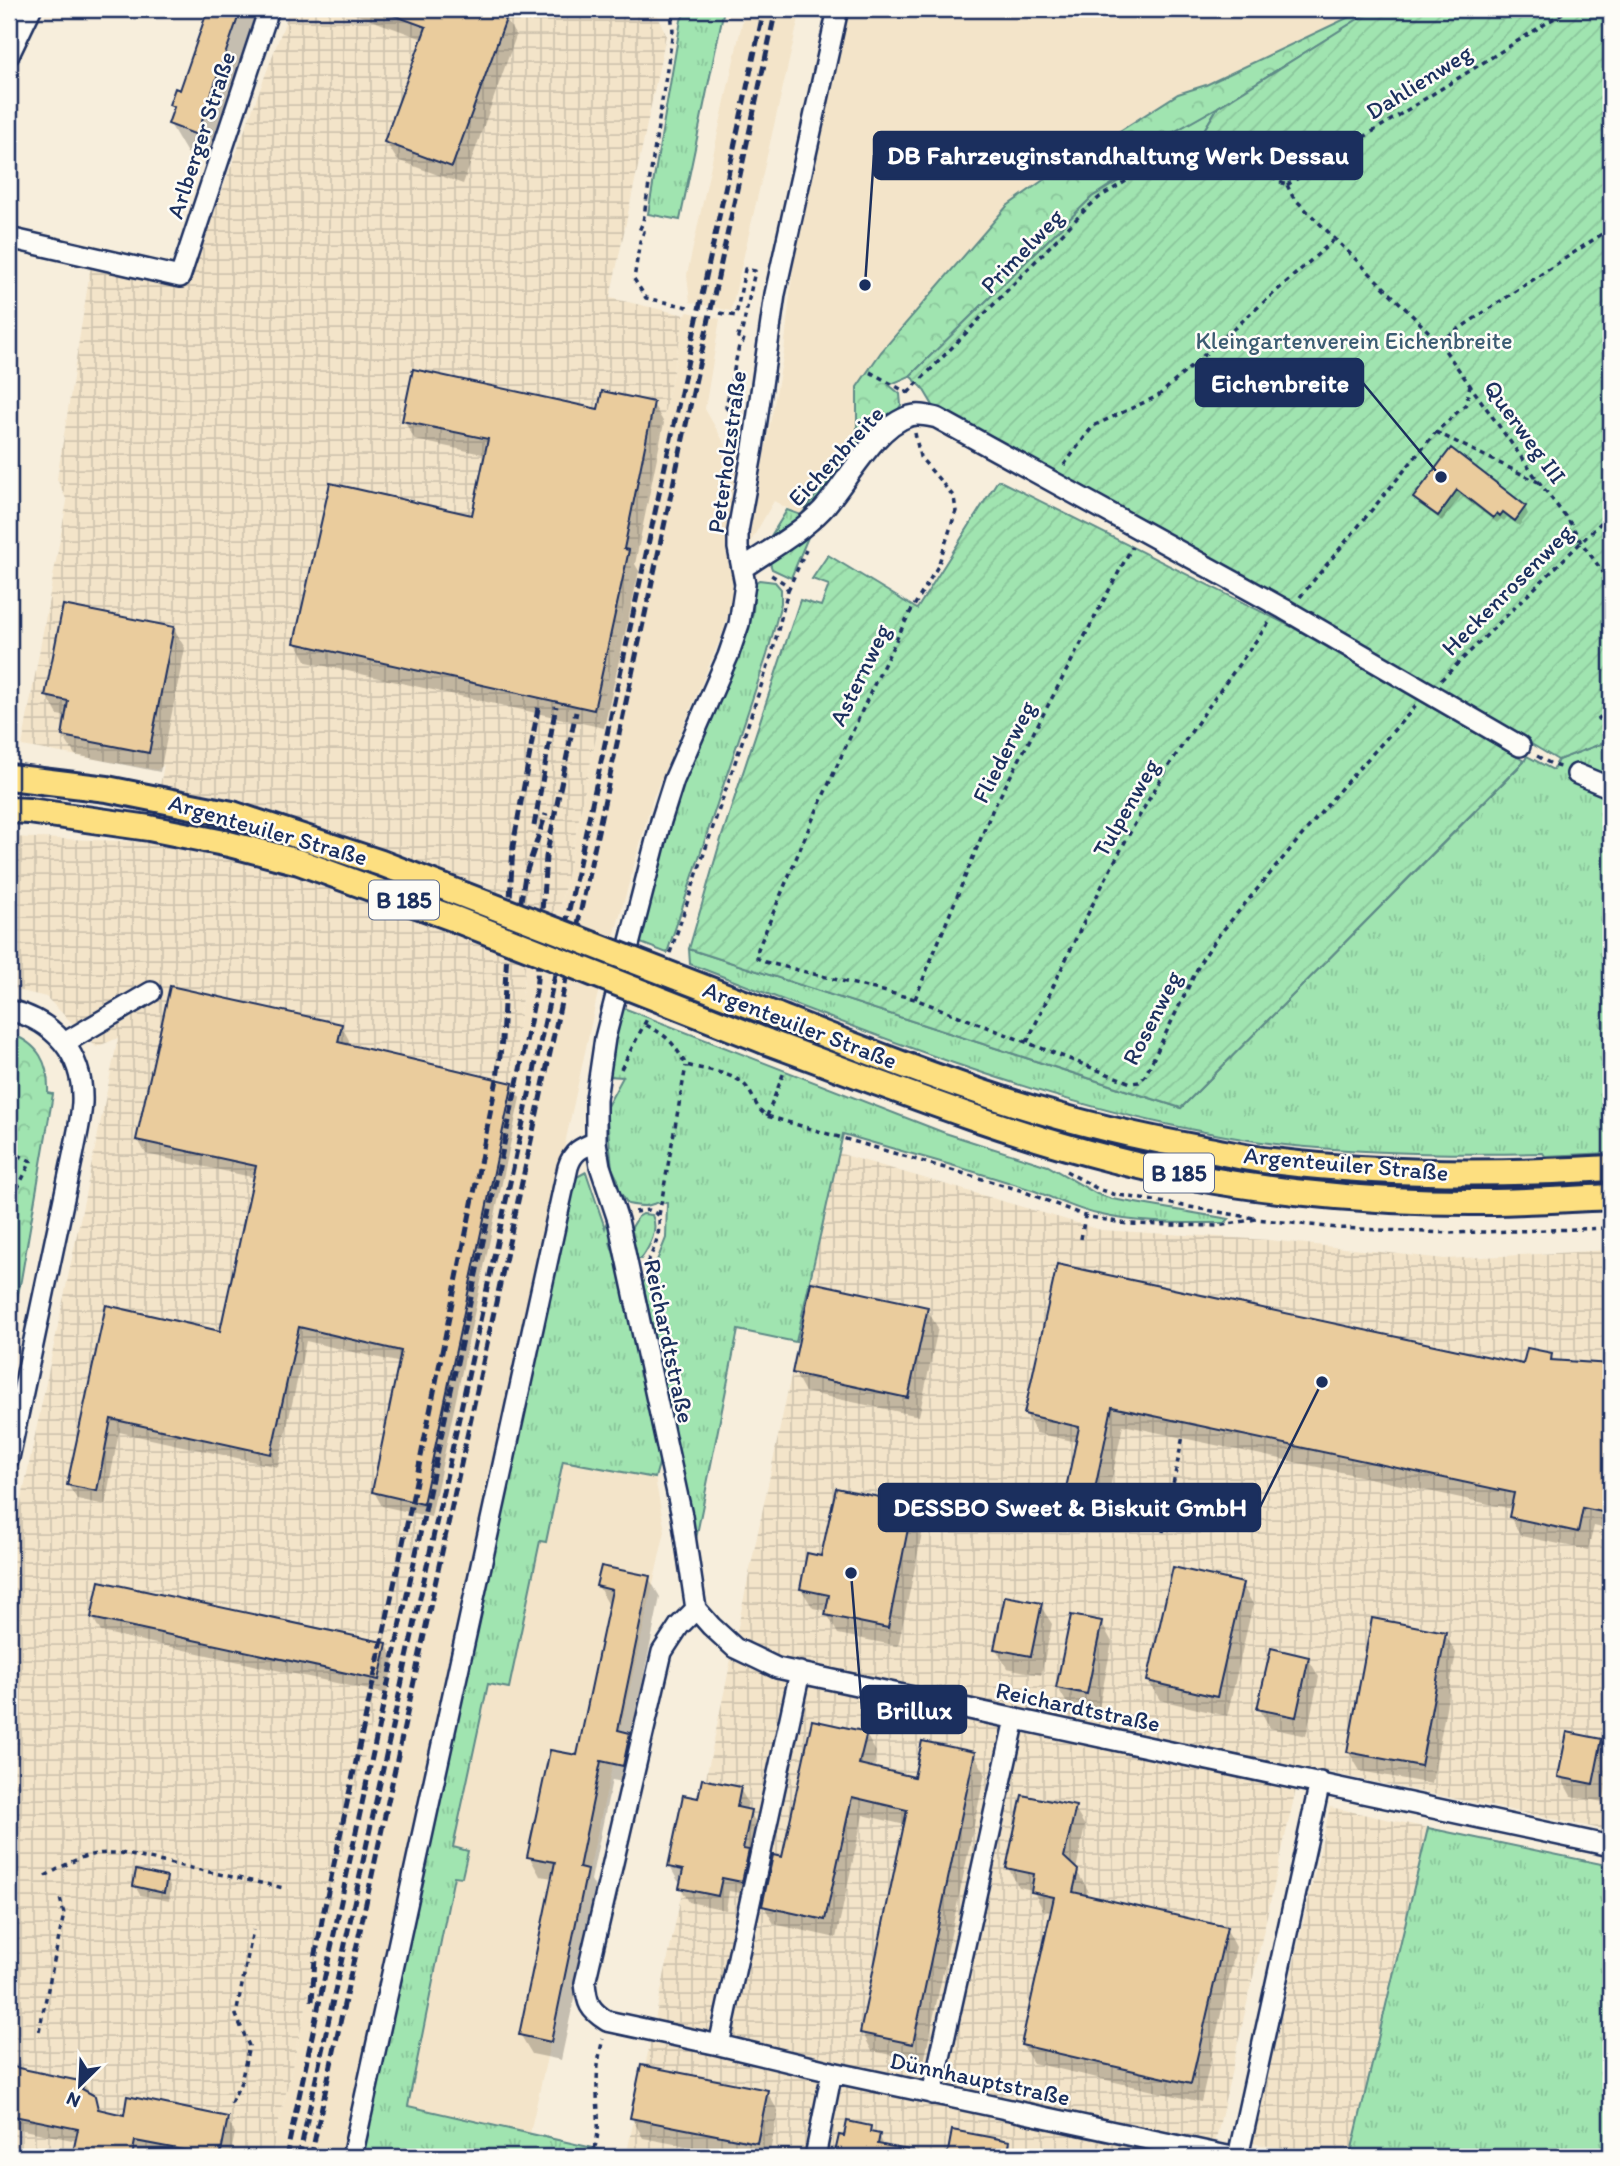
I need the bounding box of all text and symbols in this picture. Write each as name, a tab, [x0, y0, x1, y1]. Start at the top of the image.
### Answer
street label: Dahlienweg	[1360, 37, 1478, 126]
street label: Arlberger Straße	[160, 48, 241, 222]
callout: DB Fahrzeuginstandhaltung Werk Dessau	[874, 132, 1362, 179]
text: DB Fahrzeuginstandhaltung Werk Dessau	[887, 139, 1350, 171]
street label: Primelweg	[974, 202, 1070, 299]
park label: Kleingartenverein Eichenbreite	[1196, 326, 1512, 355]
callout: Eichenbreite	[1196, 359, 1363, 406]
text: Eichenbreite	[1211, 367, 1349, 399]
street label: Peterholzstraße	[701, 369, 752, 535]
street label: Querweg III	[1478, 374, 1573, 489]
street label: Eichenbreite	[782, 399, 890, 512]
street label: Heckenrosenweg	[1435, 517, 1579, 661]
street label: Asternweg	[822, 619, 897, 730]
street label: Fliederweg	[966, 695, 1042, 808]
street label: Tulpenweg	[1086, 753, 1166, 862]
street label: Argenteuiler Straße	[165, 787, 371, 872]
road number: B 185	[369, 880, 439, 920]
street label: Rosenweg	[1116, 965, 1188, 1070]
street label: Argenteuiler Straße	[699, 974, 901, 1075]
street label: Argenteuiler Straße	[1242, 1140, 1450, 1187]
road number: B 185	[1144, 1154, 1214, 1192]
street label: Reichardtstraße	[638, 1256, 701, 1426]
callout: DESSBO Sweet & Biskuit GmbH	[879, 1484, 1260, 1531]
text: DESSBO Sweet & Biskuit GmbH	[893, 1491, 1247, 1523]
street label: Reichardtstraße	[993, 1675, 1163, 1738]
callout: Brillux	[862, 1686, 966, 1733]
text: Brillux	[876, 1694, 953, 1726]
street label: Dünnhauptstraße	[888, 2045, 1073, 2112]
north arrow	[46, 2050, 116, 2120]
text: N	[63, 2087, 84, 2113]

